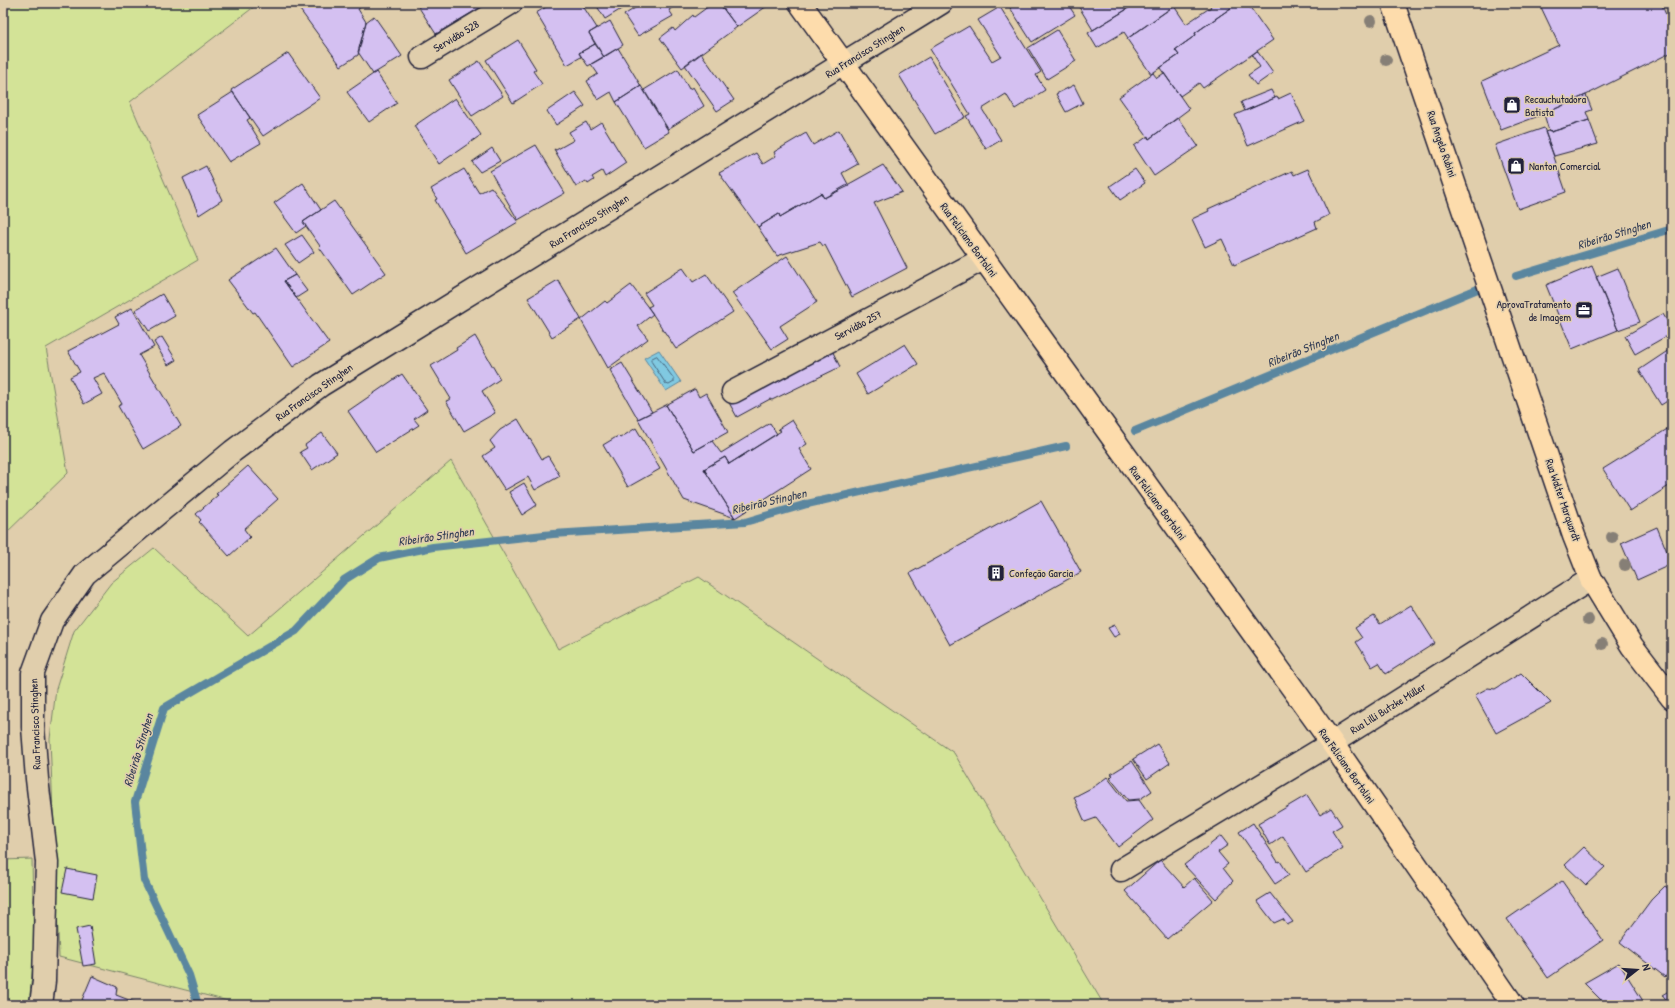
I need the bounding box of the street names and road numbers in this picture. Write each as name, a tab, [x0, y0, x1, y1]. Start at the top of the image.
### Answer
street label: Servidão 528	[431, 17, 482, 55]
street label: Rua Francisco Stinghen	[823, 21, 907, 81]
street label: Rua Angelo Rubini	[1424, 109, 1460, 179]
street label: Rua Francisco Stinghen	[547, 191, 631, 251]
street label: Rua Feliciano Bortolini	[937, 200, 1001, 280]
street label: Servidão 257	[832, 307, 884, 343]
street label: Rua Francisco Stinghen	[273, 360, 355, 424]
street label: Rua Walter Marquardt	[1542, 457, 1584, 543]
street label: Rua Feliciano Bortolini	[1126, 463, 1190, 543]
street label: Rua Francisco Stinghen	[26, 678, 44, 770]
street label: Rua Lilli Butzke Müller	[1347, 679, 1429, 737]
street label: Rua Feliciano Bortolini	[1316, 726, 1378, 806]

